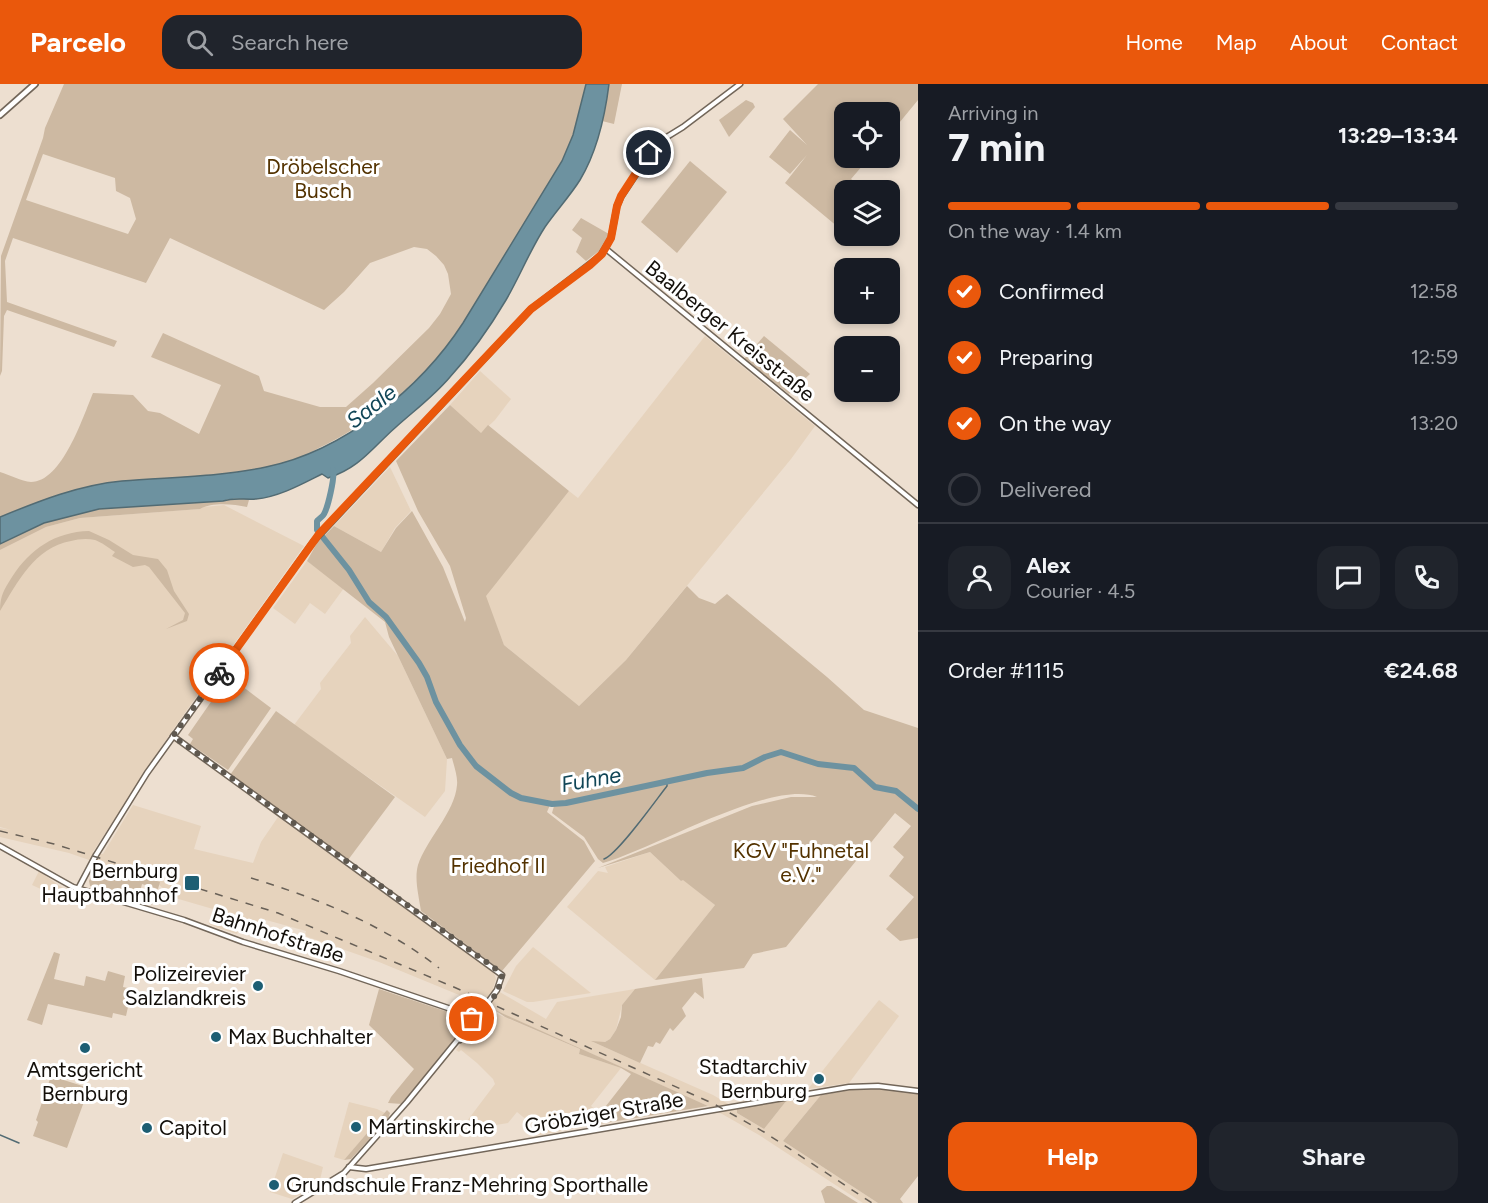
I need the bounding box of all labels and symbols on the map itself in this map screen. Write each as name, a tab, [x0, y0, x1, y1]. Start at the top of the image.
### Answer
pin	[623, 127, 674, 178]
park label: Dröbelscher Busch	[266, 154, 380, 203]
street label: Baalberger Kreisstraße	[641, 255, 820, 407]
water label: Saale	[341, 378, 402, 434]
courier	[189, 643, 249, 703]
water label: Fuhne	[559, 761, 623, 798]
park label: KGV "Fuhnetal e.V."	[733, 838, 869, 887]
park label: Friedhof II	[450, 853, 546, 878]
place label: Bernburg Hauptbahnhof	[41, 858, 178, 907]
marker: Bernburg Hauptbahnhof	[183, 874, 201, 892]
street label: Bahnhofstraße	[209, 901, 347, 968]
place label: Polizeirevier Salzlandkreis	[125, 961, 246, 1010]
marker: Polizeirevier Salzlandkreis	[251, 979, 265, 993]
pin	[446, 993, 497, 1044]
place label: Max Buchhalter	[228, 1024, 373, 1049]
marker: Max Buchhalter	[209, 1030, 223, 1044]
marker: Amtsgericht Bernburg	[78, 1041, 92, 1055]
place label: Stadtarchiv Bernburg	[699, 1054, 807, 1103]
place label: Amtsgericht Bernburg	[27, 1057, 143, 1106]
marker: Stadtarchiv Bernburg	[812, 1072, 826, 1086]
street label: Gröbziger Straße	[523, 1086, 685, 1139]
place label: Martinskirche	[368, 1114, 495, 1139]
place label: Capitol	[159, 1115, 227, 1140]
marker: Martinskirche	[349, 1120, 363, 1134]
marker: Capitol	[140, 1121, 154, 1135]
place label: Grundschule Franz-Mehring Sporthalle	[286, 1172, 648, 1197]
marker: Grundschule Franz-Mehring Sporthalle	[267, 1178, 281, 1192]

